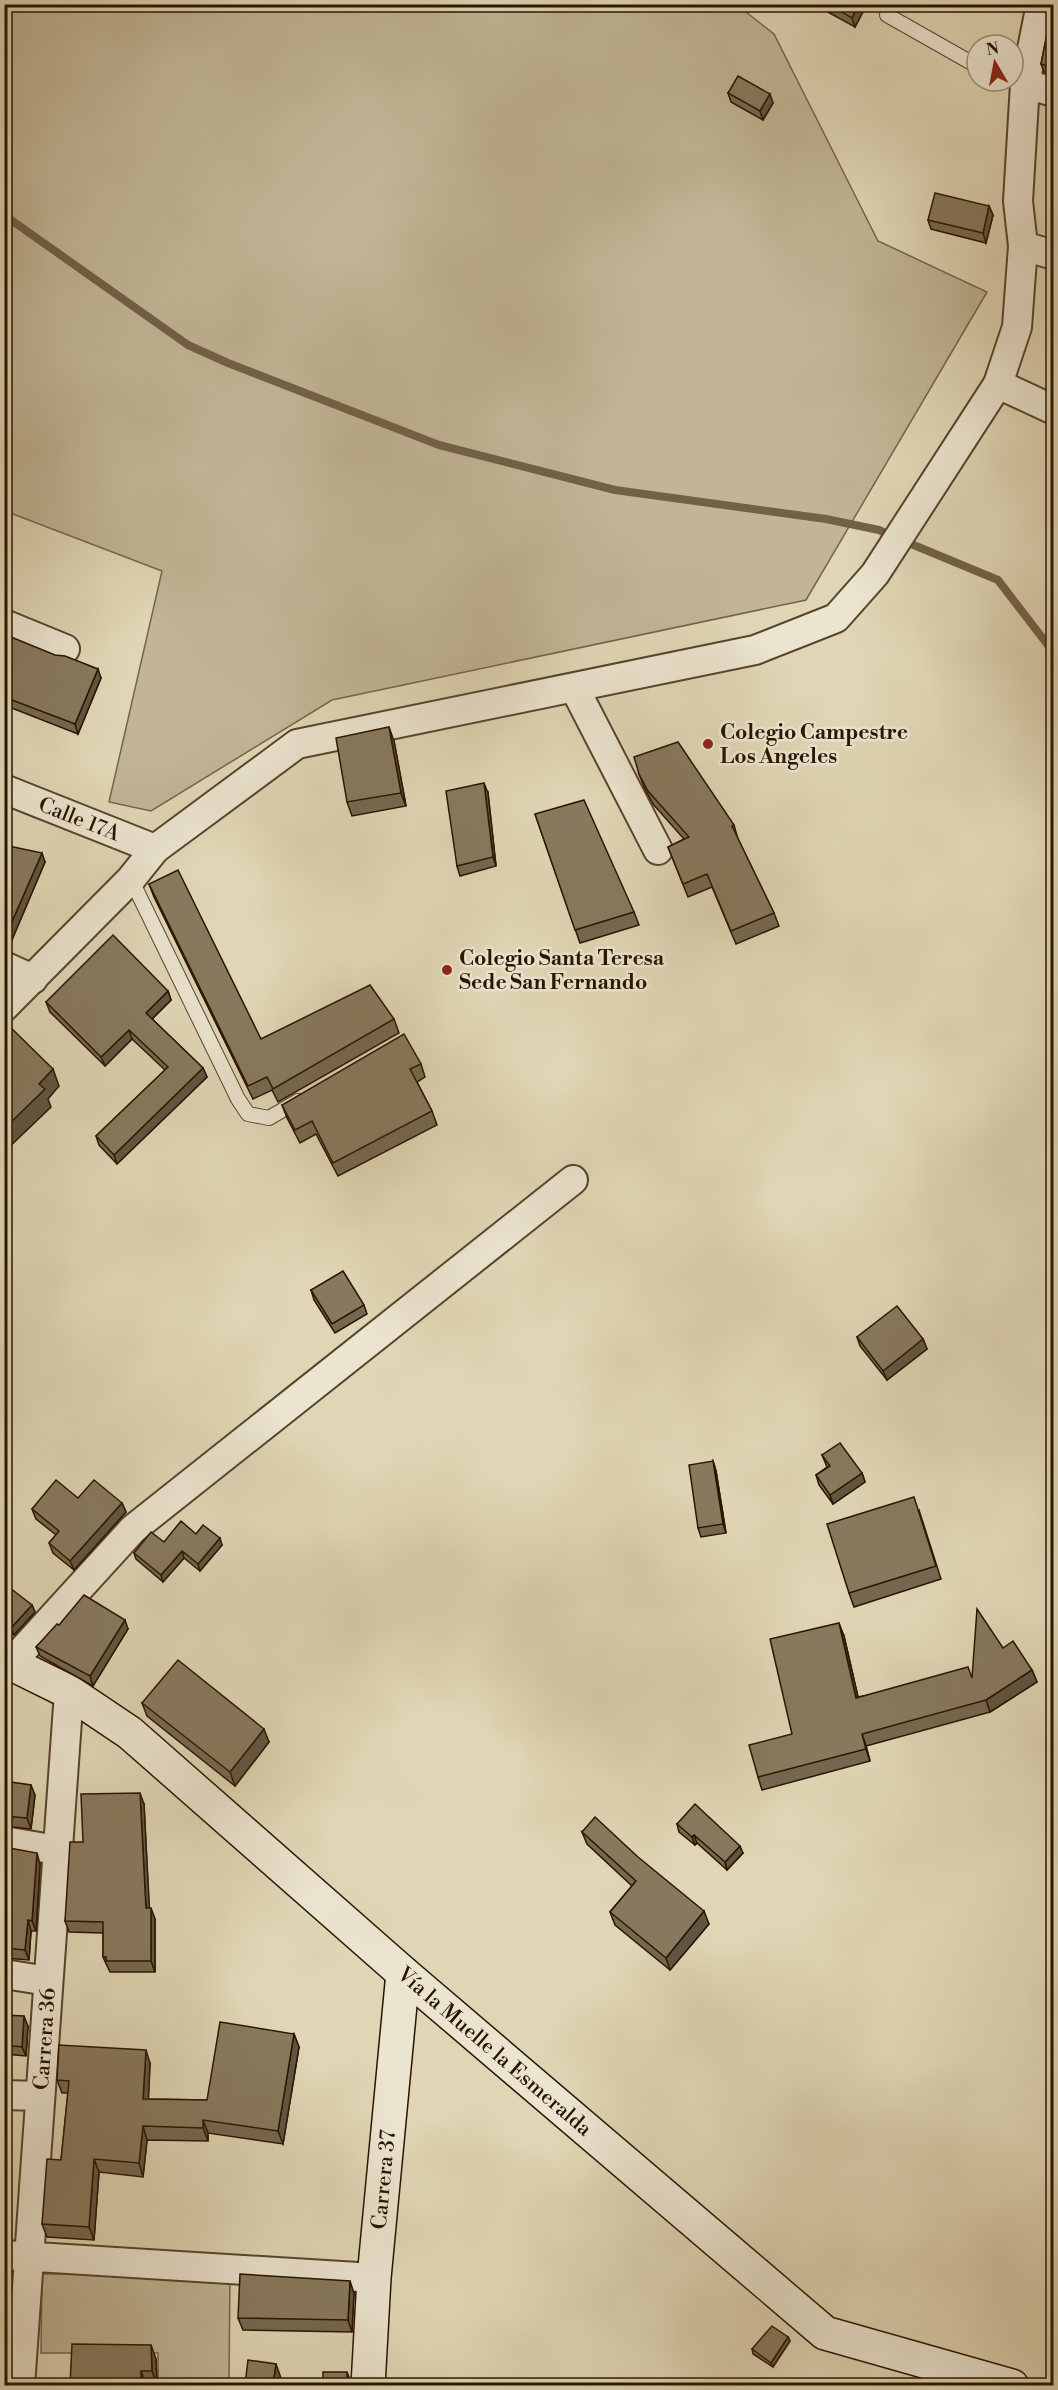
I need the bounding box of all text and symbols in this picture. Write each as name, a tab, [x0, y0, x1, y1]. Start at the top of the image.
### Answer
north arrow	[965, 33, 1025, 93]
text: N	[985, 38, 1001, 60]
place label: Colegio Campestre Los Angeles	[720, 720, 908, 770]
marker: Colegio Campestre Los Angeles	[701, 737, 715, 751]
street label: Calle 17A	[34, 792, 124, 848]
place label: Colegio Santa Teresa Sede San Fernando	[459, 946, 665, 996]
marker: Colegio Santa Teresa Sede San Fernando	[440, 963, 454, 977]
street label: Vía la Muelle la Esmeralda	[391, 1961, 597, 2143]
street label: Carrera 36	[29, 1987, 62, 2091]
street label: Carrera 37	[367, 2128, 402, 2231]

